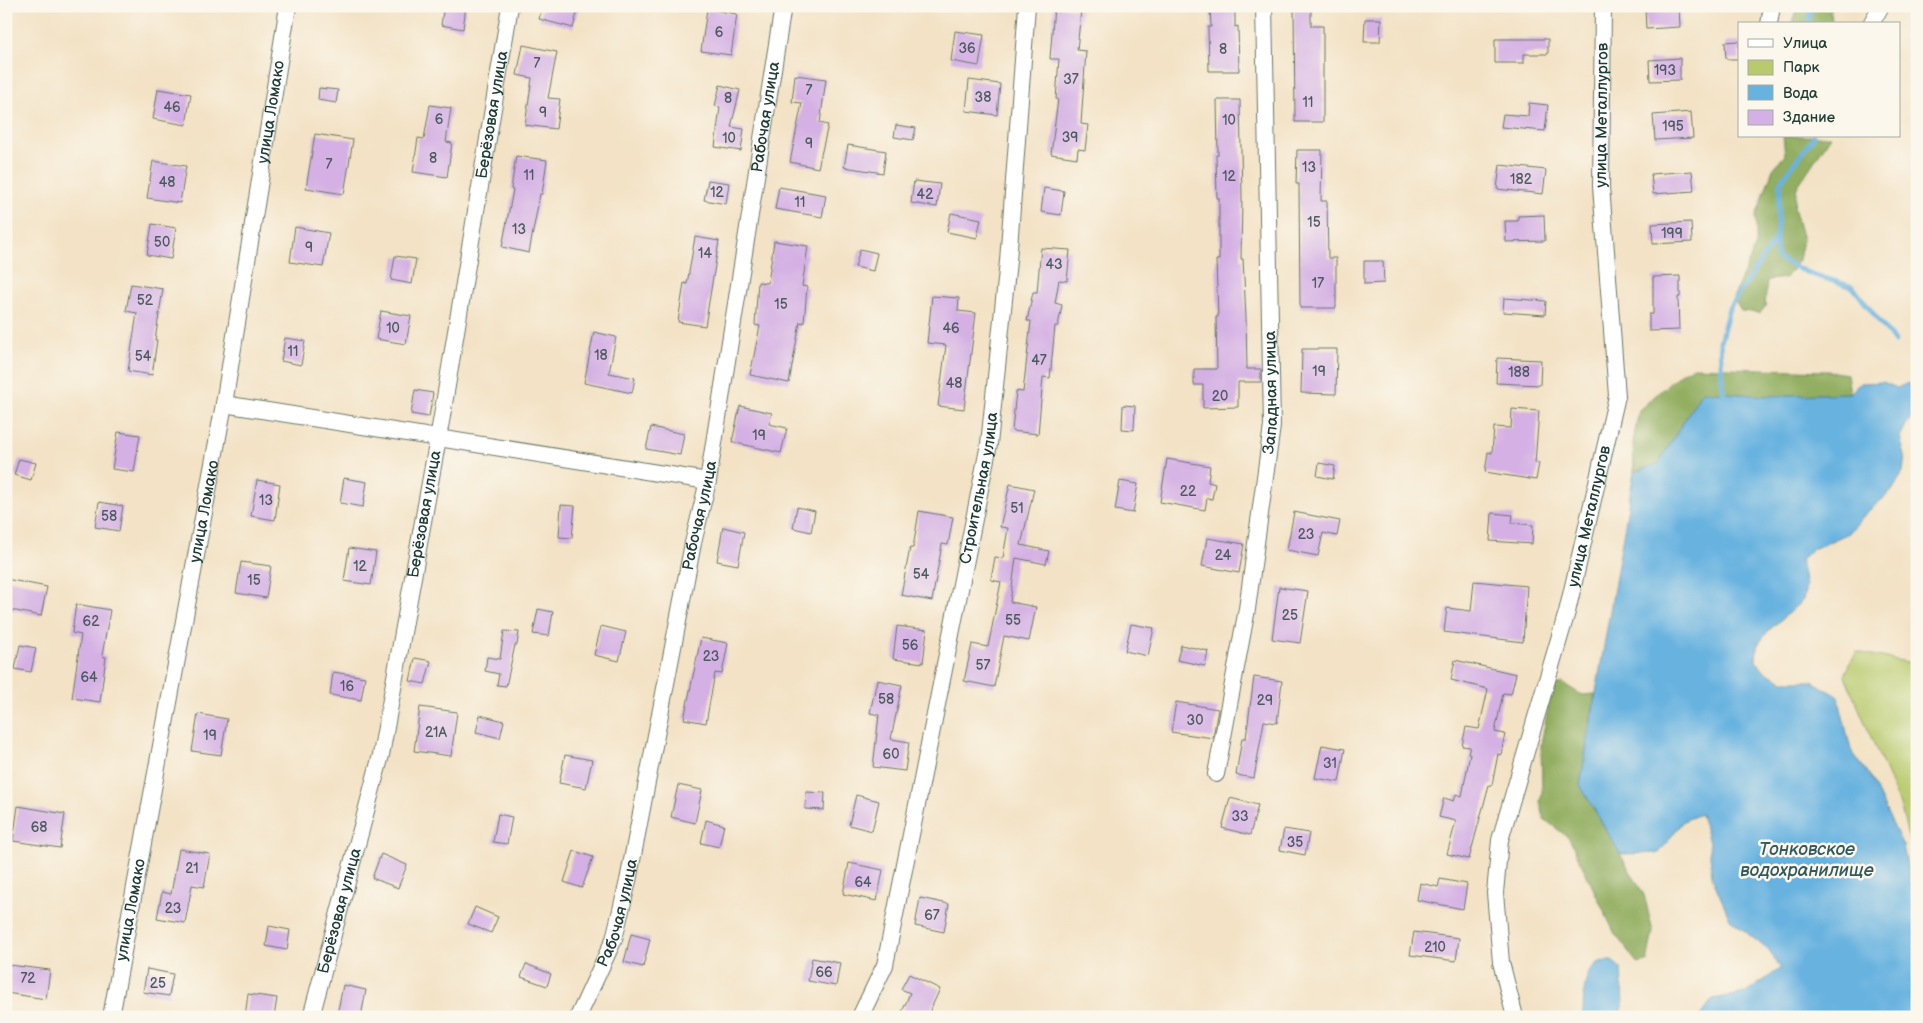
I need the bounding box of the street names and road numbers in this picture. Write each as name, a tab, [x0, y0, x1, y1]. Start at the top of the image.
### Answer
street label: улица Металлургов	[1591, 42, 1612, 188]
street label: Берёзовая улица	[472, 49, 512, 180]
street label: улица Ломако	[253, 59, 289, 165]
street label: Рабочая улица	[747, 60, 784, 174]
street label: Западная улица	[1259, 330, 1282, 455]
street label: Строительная улица	[956, 411, 1002, 566]
street label: улица Металлургов	[1564, 443, 1615, 589]
street label: Берёзовая улица	[404, 448, 445, 579]
street label: улица Ломако	[185, 459, 223, 564]
street label: Рабочая улица	[678, 459, 721, 572]
street label: Берёзовая улица	[314, 845, 365, 976]
street label: улица Ломако	[112, 857, 150, 963]
street label: Рабочая улица	[593, 857, 642, 970]

